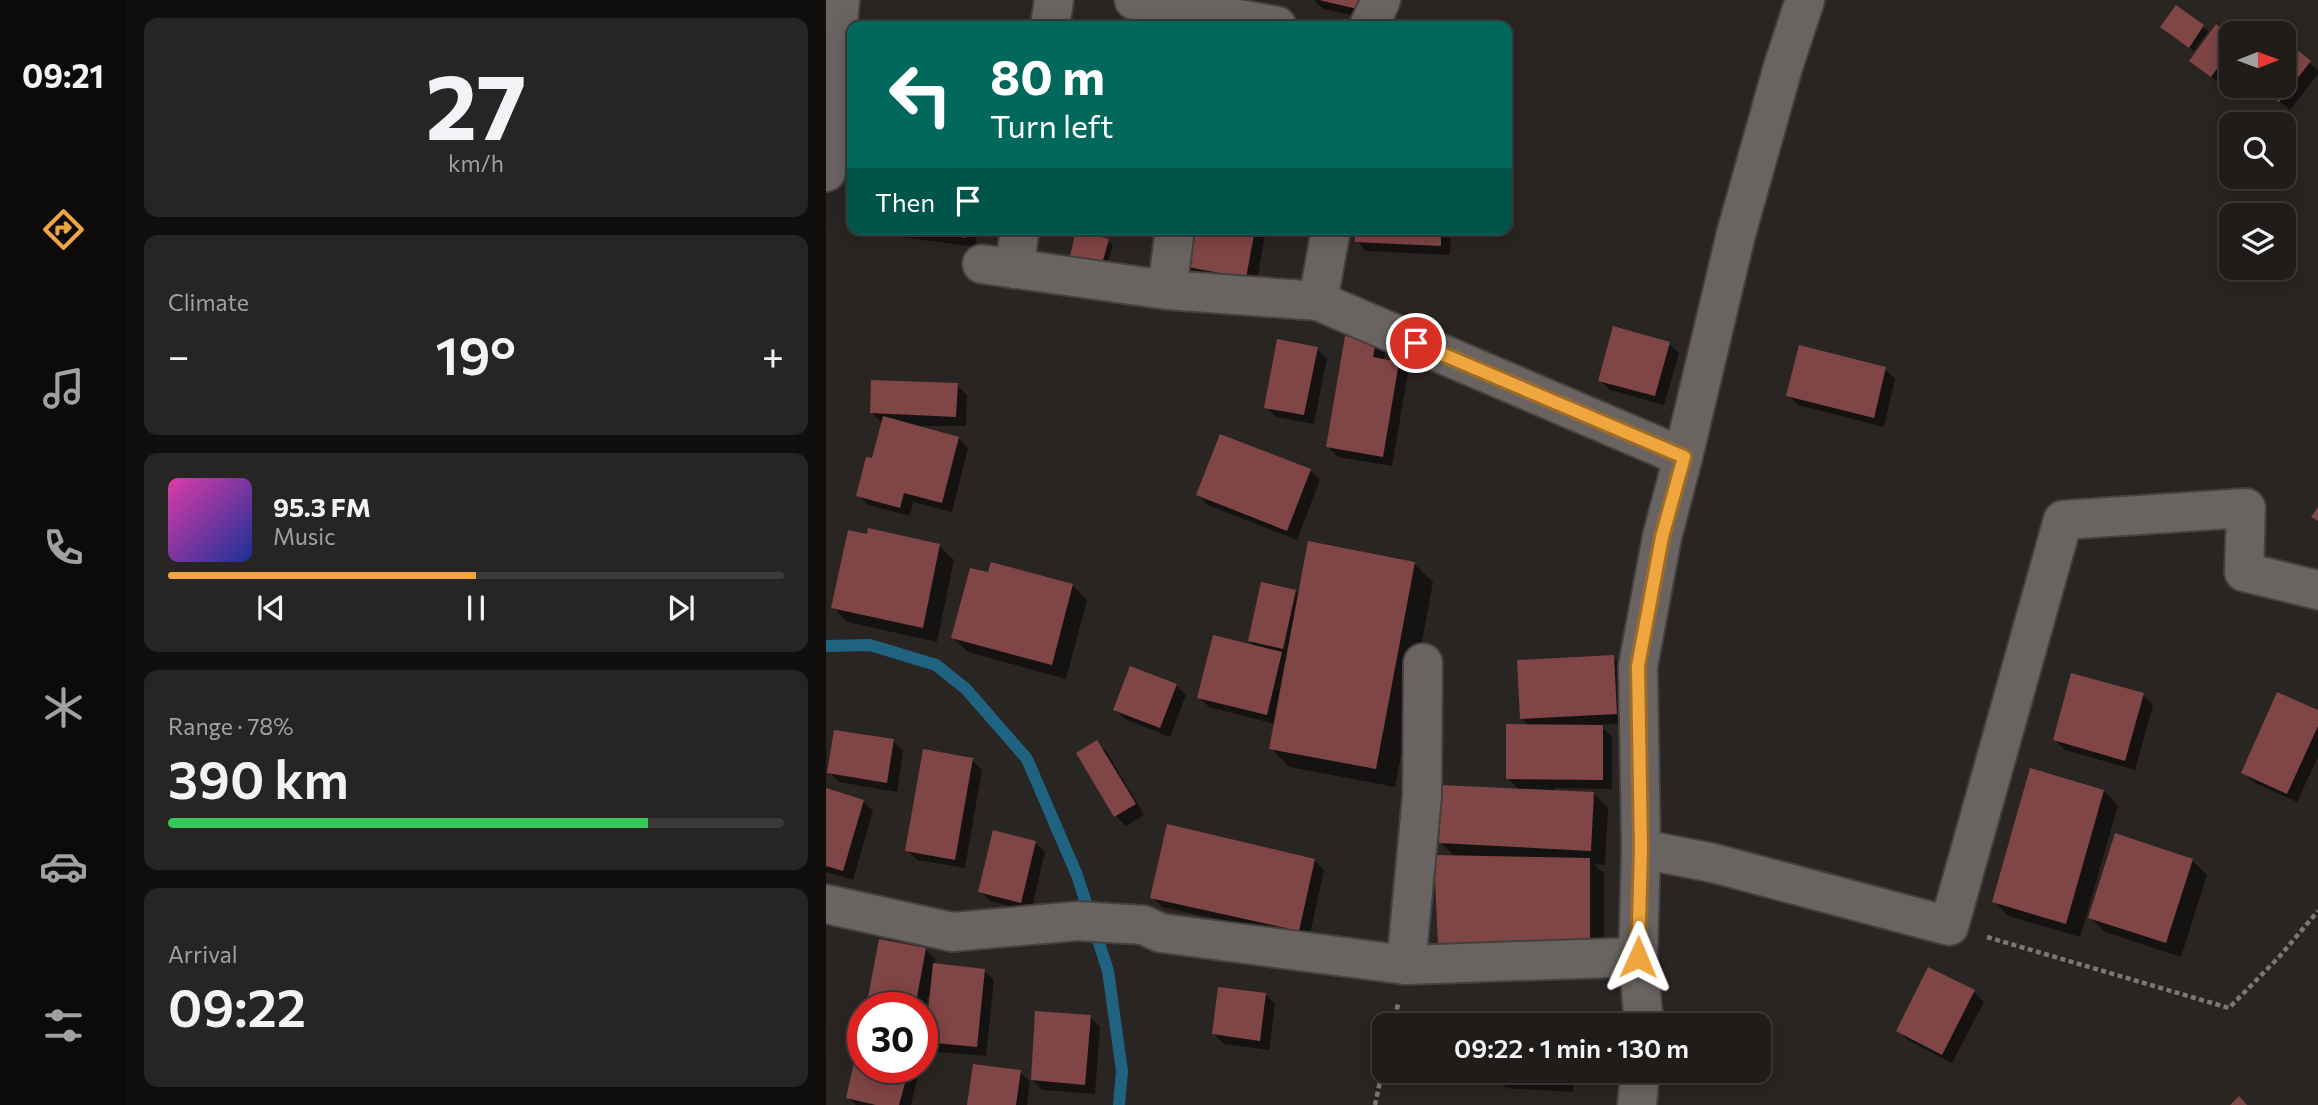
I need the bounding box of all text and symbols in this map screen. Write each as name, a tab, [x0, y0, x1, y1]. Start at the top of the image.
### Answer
north arrow	[2219, 21, 2296, 98]
map controls	[2219, 21, 2296, 280]
text: 80 m	[990, 45, 1105, 105]
text: 27	[425, 47, 527, 159]
icon: left	[875, 49, 966, 140]
text: 09:21	[22, 55, 104, 95]
text: Turn left	[990, 105, 1114, 145]
button: search	[2219, 112, 2296, 189]
text: km/h	[448, 149, 504, 177]
icon: arrive	[949, 182, 987, 220]
text: Then	[875, 186, 935, 217]
button: layers	[2219, 203, 2296, 280]
icon: directions	[39, 205, 88, 254]
text: Climate	[168, 288, 249, 316]
pin	[1386, 313, 1446, 373]
text: 19°	[435, 322, 516, 386]
icon: arrive	[1397, 324, 1435, 362]
text: −	[168, 331, 190, 378]
text: +	[762, 331, 784, 378]
icon: music	[39, 364, 88, 413]
text: 95.3 FM	[273, 491, 371, 522]
text: Music	[273, 522, 336, 550]
icon: phone	[39, 523, 88, 572]
icon: previous	[252, 589, 290, 627]
icon: pause	[457, 589, 495, 627]
icon: next	[662, 589, 700, 627]
icon: climate	[39, 683, 88, 732]
text: Range · 78%	[168, 712, 293, 740]
text: 390 km	[168, 746, 349, 810]
icon: car	[39, 842, 88, 891]
position arrow	[1601, 920, 1675, 994]
text: Arrival	[168, 940, 238, 968]
text: 09:22	[168, 974, 306, 1038]
speed limit sign: 30	[847, 992, 938, 1083]
icon: filters	[39, 1001, 88, 1050]
text: 09:22 · 1 min · 130 m	[1454, 1032, 1689, 1063]

